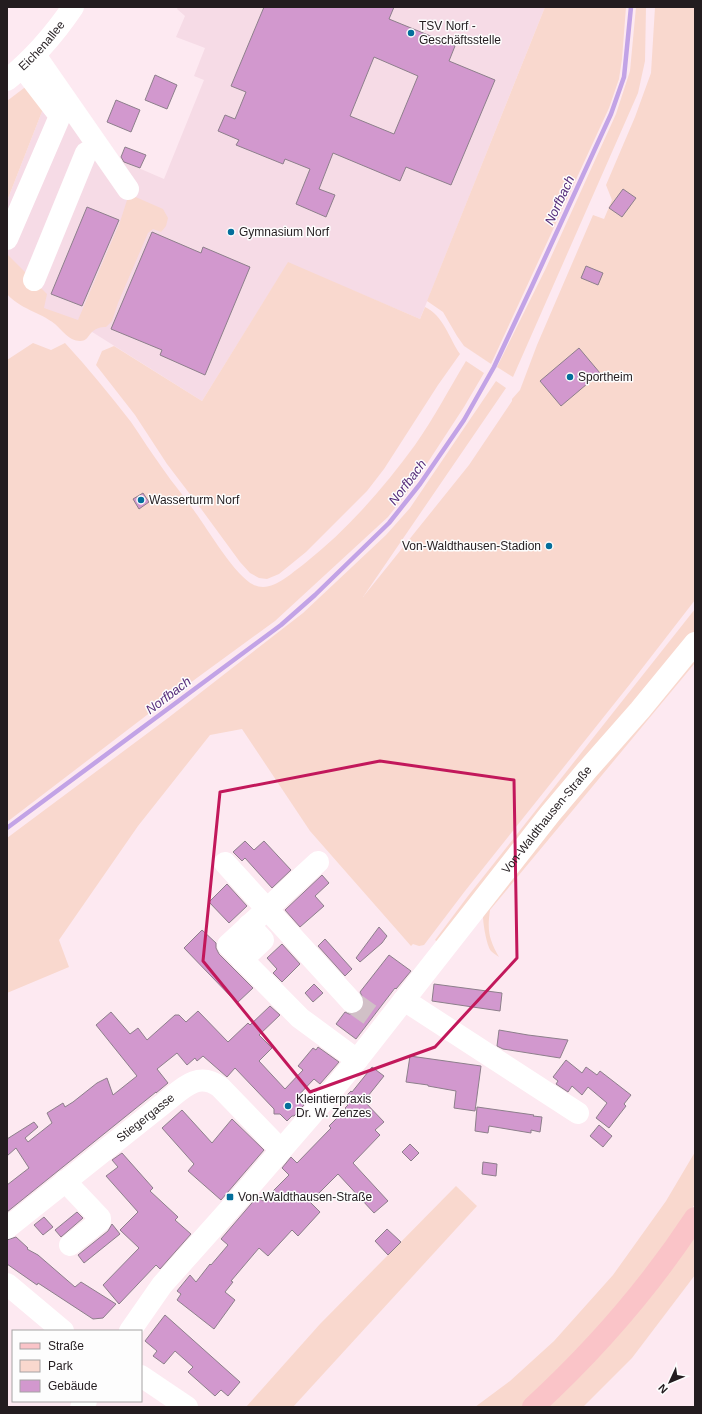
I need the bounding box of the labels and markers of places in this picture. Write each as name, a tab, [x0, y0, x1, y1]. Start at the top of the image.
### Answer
place label: TSV Norf - Geschäftsstelle	[419, 19, 501, 47]
marker: TSV Norf - Geschäftsstelle	[406, 28, 416, 38]
place label: Gymnasium Norf	[239, 225, 330, 239]
marker: Gymnasium Norf	[226, 227, 236, 237]
place label: Sportheim	[578, 370, 633, 384]
marker: Sportheim	[565, 372, 575, 382]
place label: Wasserturm Norf	[149, 493, 240, 507]
marker: Wasserturm Norf	[136, 495, 146, 505]
place label: Von-Waldthausen-Stadion	[402, 539, 541, 553]
marker: Von-Waldthausen-Stadion	[544, 541, 554, 551]
place label: Kleintierpraxis Dr. W. Zenzes	[296, 1092, 371, 1120]
marker: Kleintierpraxis Dr. W. Zenzes	[283, 1101, 293, 1111]
place label: Von-Waldthausen-Straße	[238, 1190, 373, 1204]
marker: Von-Waldthausen-Straße	[225, 1192, 235, 1202]

